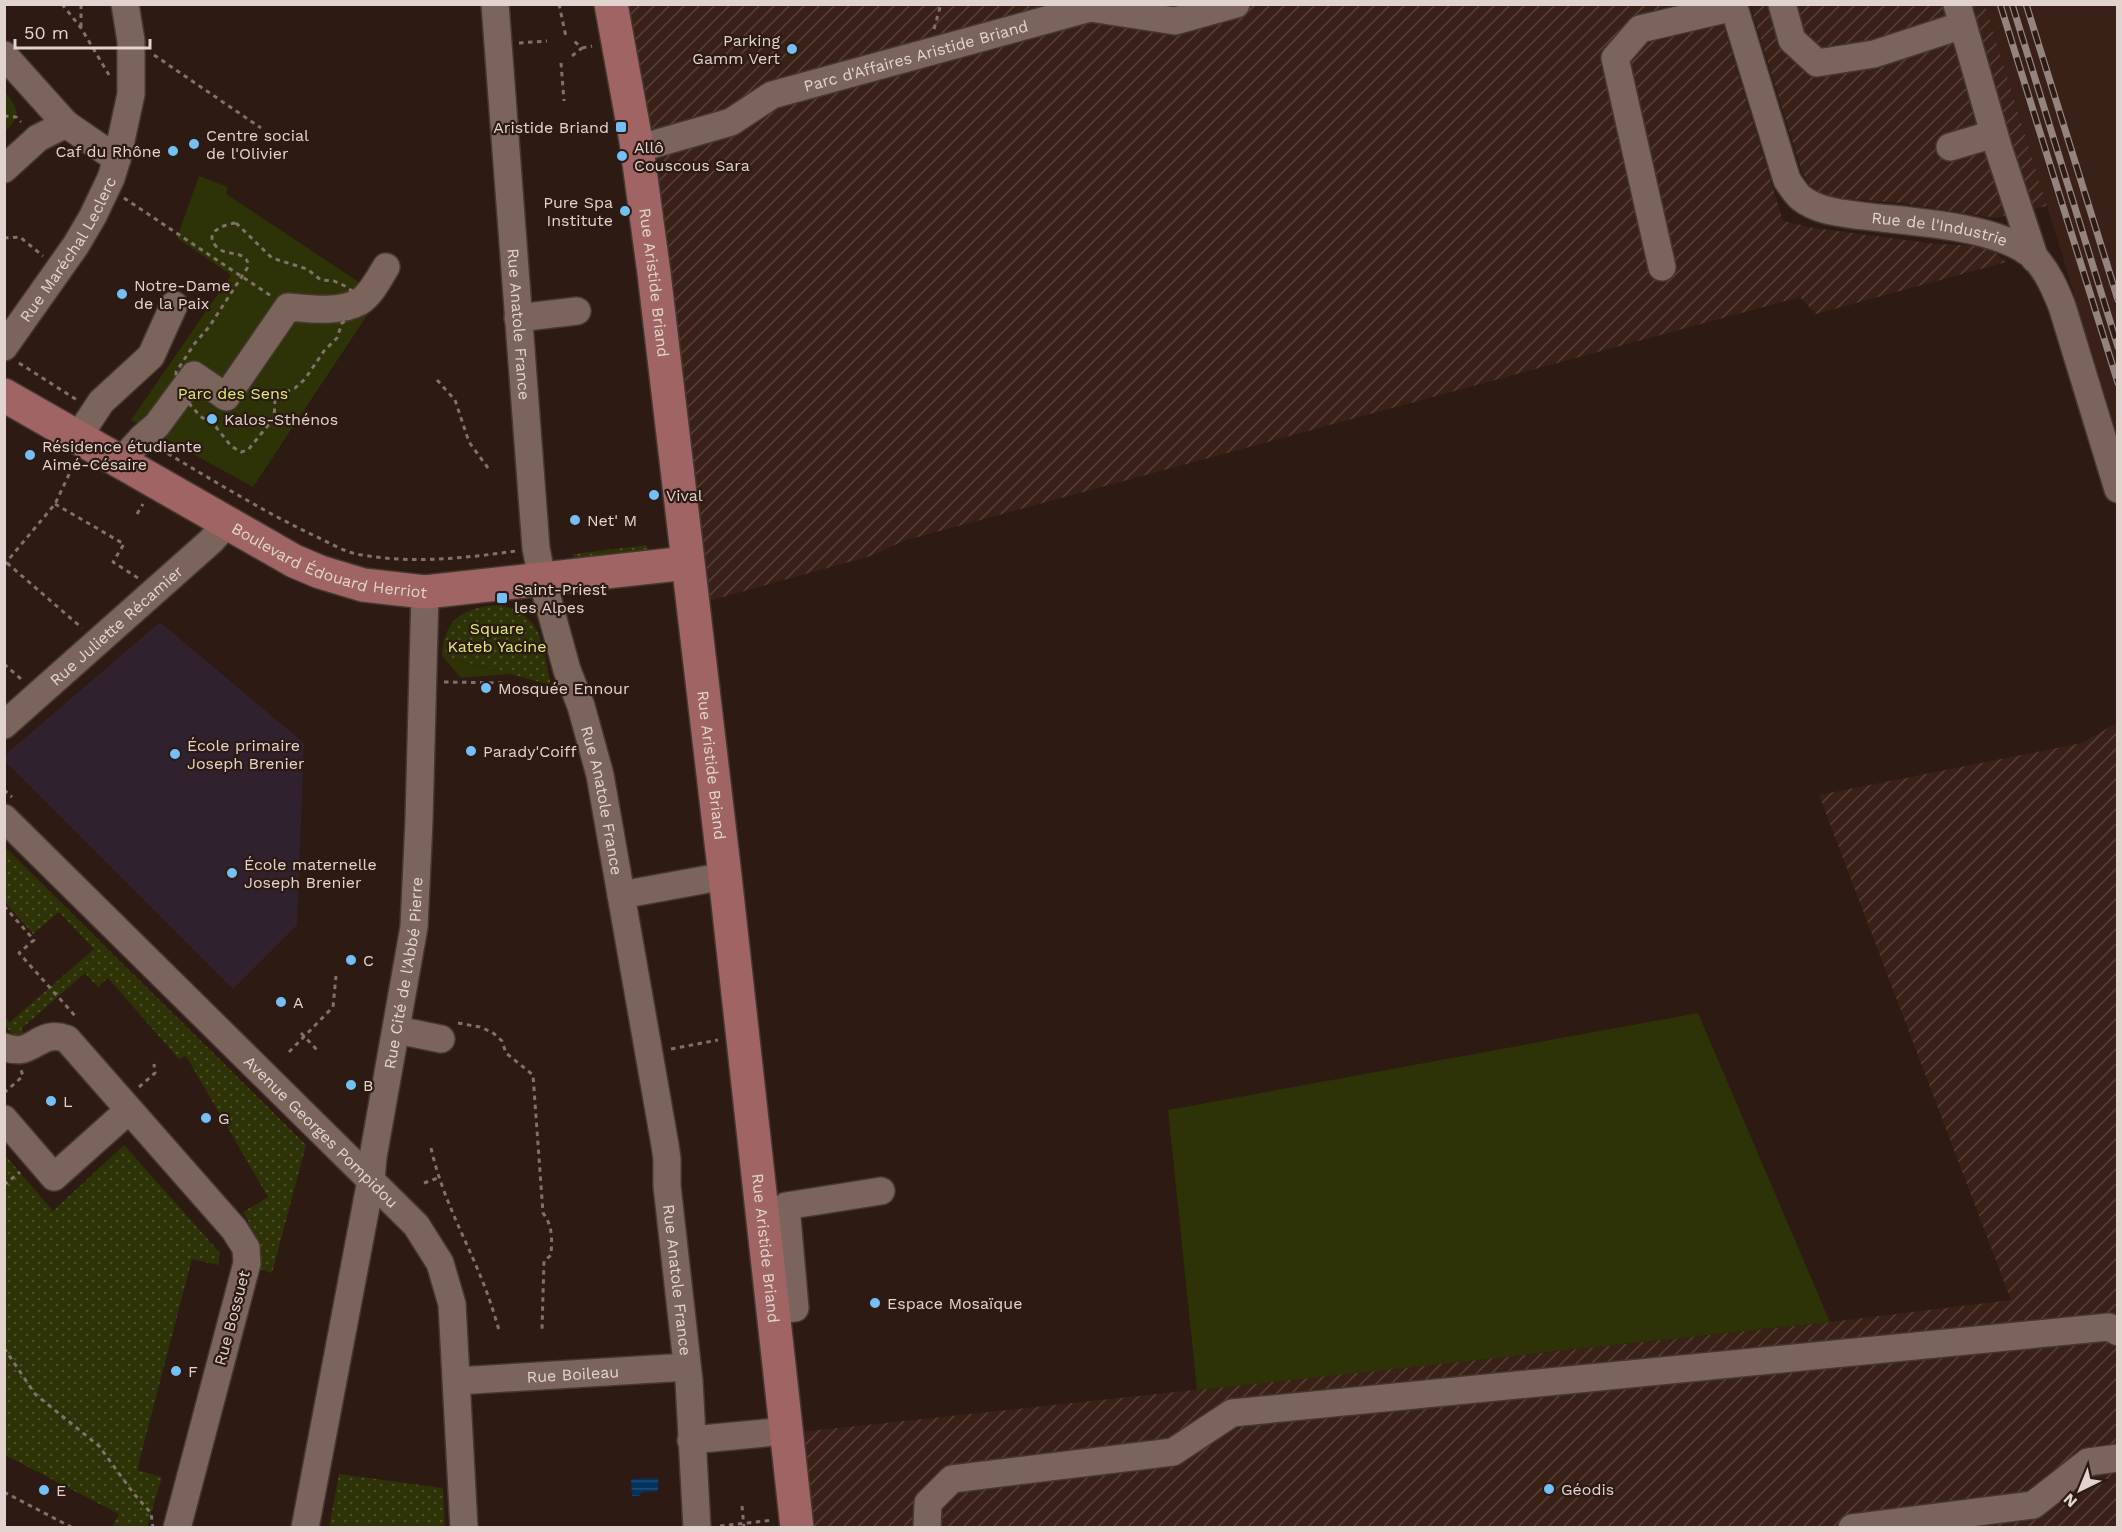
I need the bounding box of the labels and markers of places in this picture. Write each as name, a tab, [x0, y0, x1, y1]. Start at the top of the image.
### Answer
place label: Parking Gamm Vert	[692, 31, 780, 68]
marker: Parking Gamm Vert	[785, 42, 799, 56]
place label: Aristide Briand	[493, 118, 609, 137]
marker: Aristide Briand	[614, 120, 628, 134]
place label: Centre social de l'Olivier	[206, 126, 309, 163]
marker: Centre social de l'Olivier	[187, 137, 201, 151]
place label: Allô Couscous Sara	[634, 138, 750, 175]
place label: Caf du Rhône	[55, 142, 161, 161]
marker: Caf du Rhône	[166, 144, 180, 158]
marker: Allô Couscous Sara	[615, 149, 629, 163]
place label: Pure Spa Institute	[543, 193, 613, 230]
marker: Pure Spa Institute	[618, 204, 632, 218]
place label: Notre-Dame de la Paix	[134, 276, 231, 313]
marker: Notre-Dame de la Paix	[115, 287, 129, 301]
place label: Kalos-Sthénos	[224, 410, 338, 429]
marker: Kalos-Sthénos	[205, 412, 219, 426]
place label: Résidence étudiante Aimé-Césaire	[42, 437, 202, 474]
marker: Résidence étudiante Aimé-Césaire	[23, 448, 37, 462]
place label: Vival	[666, 486, 703, 505]
marker: Vival	[647, 488, 661, 502]
place label: Net' M	[587, 511, 637, 530]
marker: Net' M	[568, 513, 582, 527]
place label: Saint-Priest les Alpes	[514, 580, 607, 617]
marker: Saint-Priest les Alpes	[495, 591, 509, 605]
place label: Mosquée Ennour	[498, 679, 630, 698]
marker: Mosquée Ennour	[479, 681, 493, 695]
place label: École primaire Joseph Brenier	[187, 736, 305, 773]
place label: Parady'Coiff	[483, 742, 577, 761]
marker: Parady'Coiff	[464, 744, 478, 758]
marker: École primaire Joseph Brenier	[168, 747, 182, 761]
place label: École maternelle Joseph Brenier	[244, 855, 377, 892]
marker: École maternelle Joseph Brenier	[225, 866, 239, 880]
place label: C	[363, 951, 374, 970]
marker: C	[344, 953, 358, 967]
place label: A	[293, 993, 304, 1012]
marker: A	[274, 995, 288, 1009]
place label: B	[363, 1076, 373, 1095]
marker: B	[344, 1078, 358, 1092]
place label: L	[63, 1092, 73, 1111]
marker: L	[44, 1094, 58, 1108]
place label: G	[218, 1109, 230, 1128]
marker: G	[199, 1111, 213, 1125]
place label: Espace Mosaïque	[887, 1294, 1022, 1313]
marker: Espace Mosaïque	[868, 1296, 882, 1310]
place label: F	[188, 1362, 198, 1381]
marker: F	[169, 1364, 183, 1378]
place label: Géodis	[1561, 1480, 1614, 1499]
place label: E	[56, 1481, 66, 1500]
marker: Géodis	[1542, 1482, 1556, 1496]
marker: E	[37, 1483, 51, 1497]

